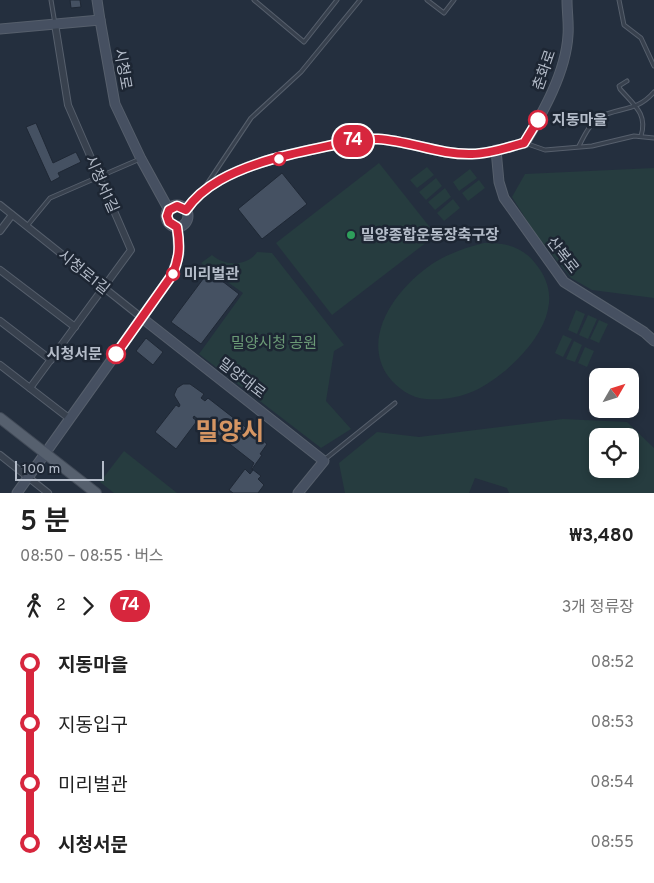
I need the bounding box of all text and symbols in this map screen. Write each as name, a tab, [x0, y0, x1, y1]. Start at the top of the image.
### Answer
street label: 시청로	[109, 47, 134, 91]
street label: 춘화로	[530, 48, 561, 93]
marker: 지동마을	[528, 110, 548, 130]
place label: 지동마을	[552, 112, 607, 131]
line badge: 74	[330, 125, 376, 157]
text: 74	[343, 129, 363, 152]
unlabelled marker	[272, 152, 286, 166]
street label: 시청서1길	[80, 153, 122, 216]
place label: 밀양종합운동장축구장	[361, 226, 499, 246]
marker: 밀양종합운동장축구장	[345, 229, 357, 241]
street label: 산복로	[542, 234, 582, 278]
street label: 시청로1길	[53, 247, 113, 300]
place label: 미리벌관	[184, 266, 239, 285]
marker: 미리벌관	[166, 267, 180, 281]
park label: 밀양시청 공원	[231, 335, 317, 354]
marker: 시청서문	[106, 344, 126, 364]
place label: 시청서문	[47, 346, 102, 365]
street label: 밀양대로	[213, 355, 269, 404]
north arrow	[589, 368, 639, 418]
map controls	[589, 368, 639, 478]
district label: 밀양시	[195, 418, 265, 450]
button: locate	[589, 428, 639, 478]
scale bar	[15, 458, 104, 481]
text: 100 m	[22, 461, 60, 478]
text: 5 분	[20, 505, 70, 541]
text: ₩3,480	[569, 524, 634, 548]
text: 08:50 – 08:55 · 버스	[20, 547, 164, 567]
icon: walk	[20, 592, 48, 620]
icon: forward	[74, 592, 102, 620]
text: 74	[120, 594, 140, 617]
text: 2	[56, 596, 66, 616]
text: 3개 정류장	[562, 598, 634, 618]
text: 08:52	[591, 653, 634, 673]
text: 지동마을	[58, 654, 128, 678]
text: 08:53	[591, 713, 634, 733]
text: 지동입구	[58, 714, 128, 738]
text: 08:54	[590, 773, 634, 793]
text: 미리벌관	[58, 774, 128, 798]
text: 08:55	[590, 833, 634, 853]
text: 시청서문	[58, 834, 128, 858]

